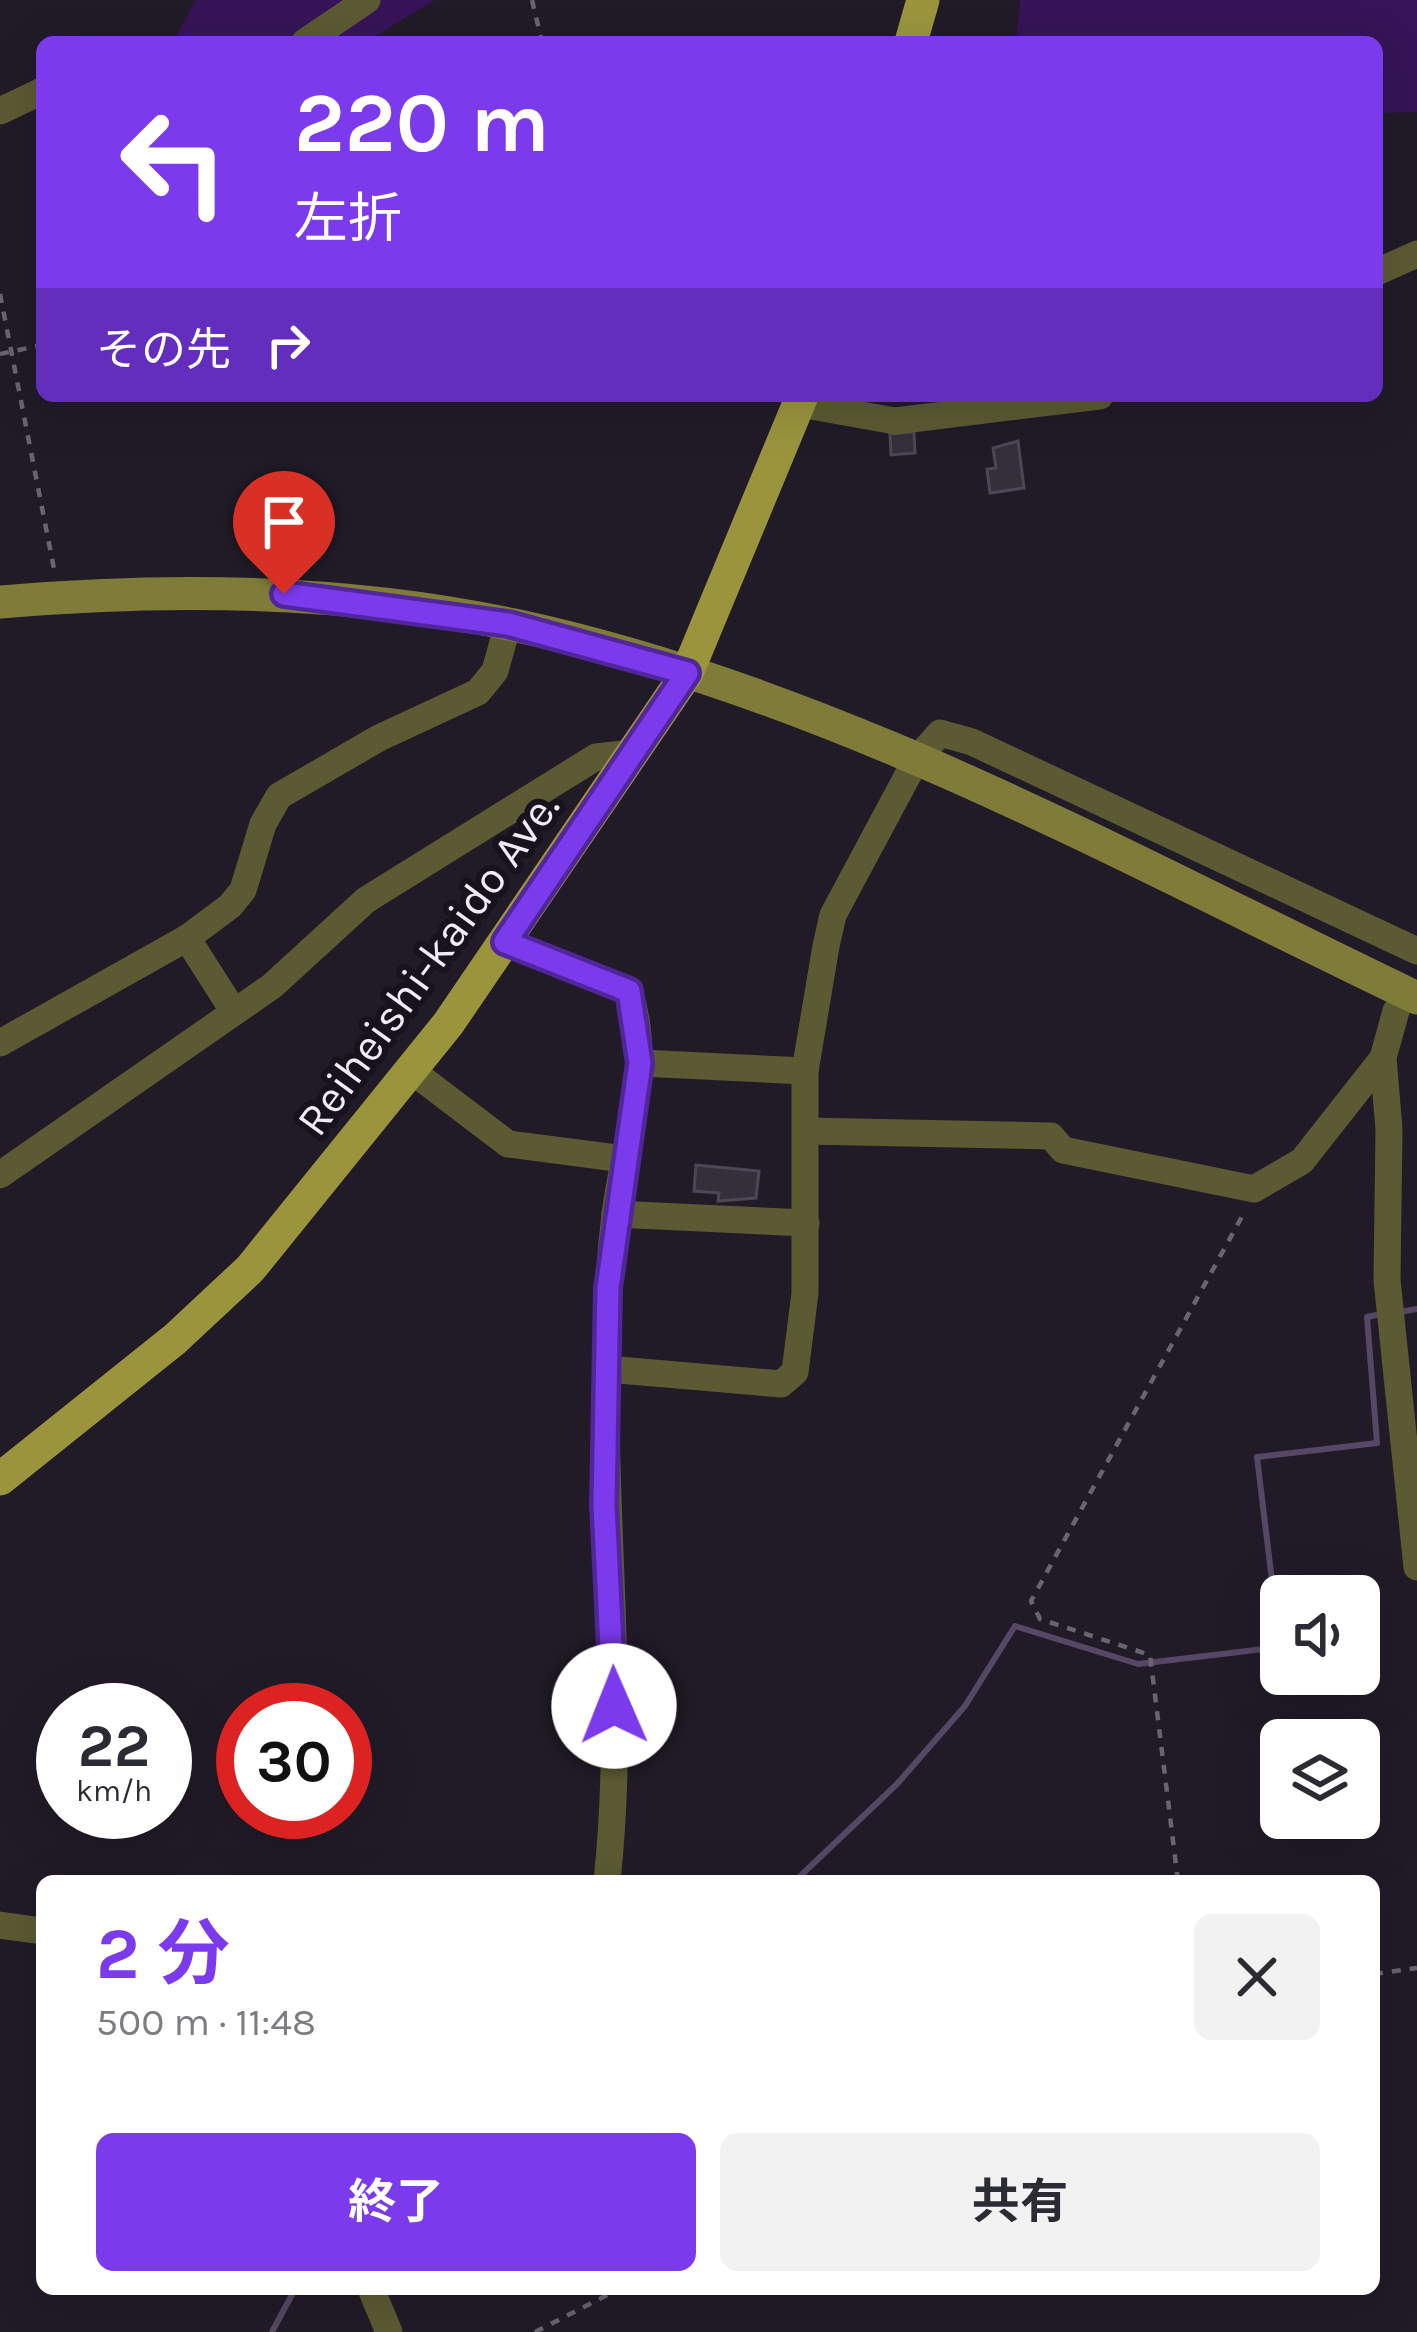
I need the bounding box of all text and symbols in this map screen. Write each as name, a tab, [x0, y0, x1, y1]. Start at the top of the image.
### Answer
text: 220 m	[294, 74, 550, 172]
icon: left	[96, 84, 252, 240]
text: 左折	[294, 187, 402, 251]
icon: right	[255, 312, 321, 378]
text: その先	[96, 324, 231, 376]
pin	[233, 471, 335, 594]
icon: arrive	[251, 489, 317, 555]
street label: Reiheishi-kaido Ave.	[286, 782, 570, 1145]
map controls	[1260, 1575, 1380, 1839]
button: sound	[1260, 1575, 1380, 1695]
position arrow	[551, 1643, 677, 1769]
speed limit sign: 30	[216, 1683, 372, 1839]
text: 22	[78, 1711, 150, 1781]
button: layers	[1260, 1719, 1380, 1839]
text: km/h	[76, 1773, 152, 1809]
text: 2 分	[96, 1912, 230, 1996]
button: close	[1194, 1914, 1320, 2040]
text: 500 m · 11:48	[96, 1999, 316, 2045]
button: 終了	[96, 2133, 696, 2271]
button: 共有	[720, 2133, 1320, 2271]

